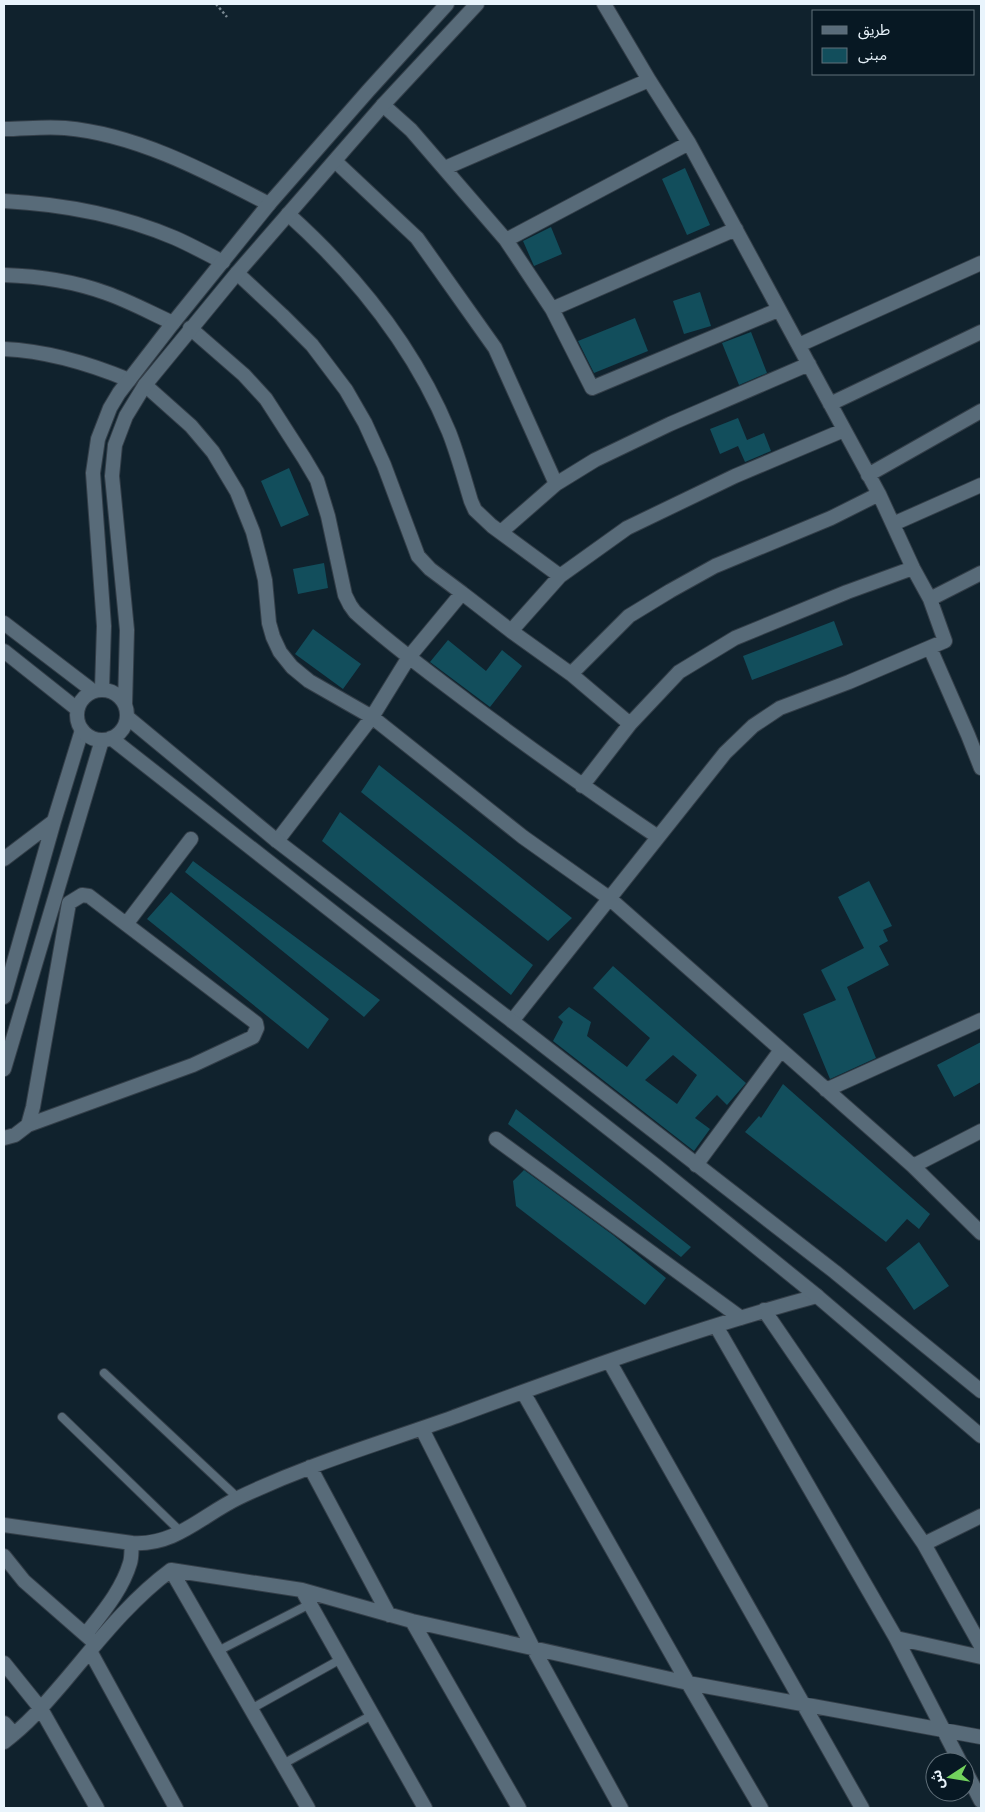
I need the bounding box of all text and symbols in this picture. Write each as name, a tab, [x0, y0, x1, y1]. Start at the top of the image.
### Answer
legend	[812, 10, 975, 75]
text: طريق	[858, 21, 890, 40]
text: مبنى	[858, 46, 887, 64]
north arrow	[925, 1752, 975, 1802]
text: ش	[927, 1769, 947, 1791]

